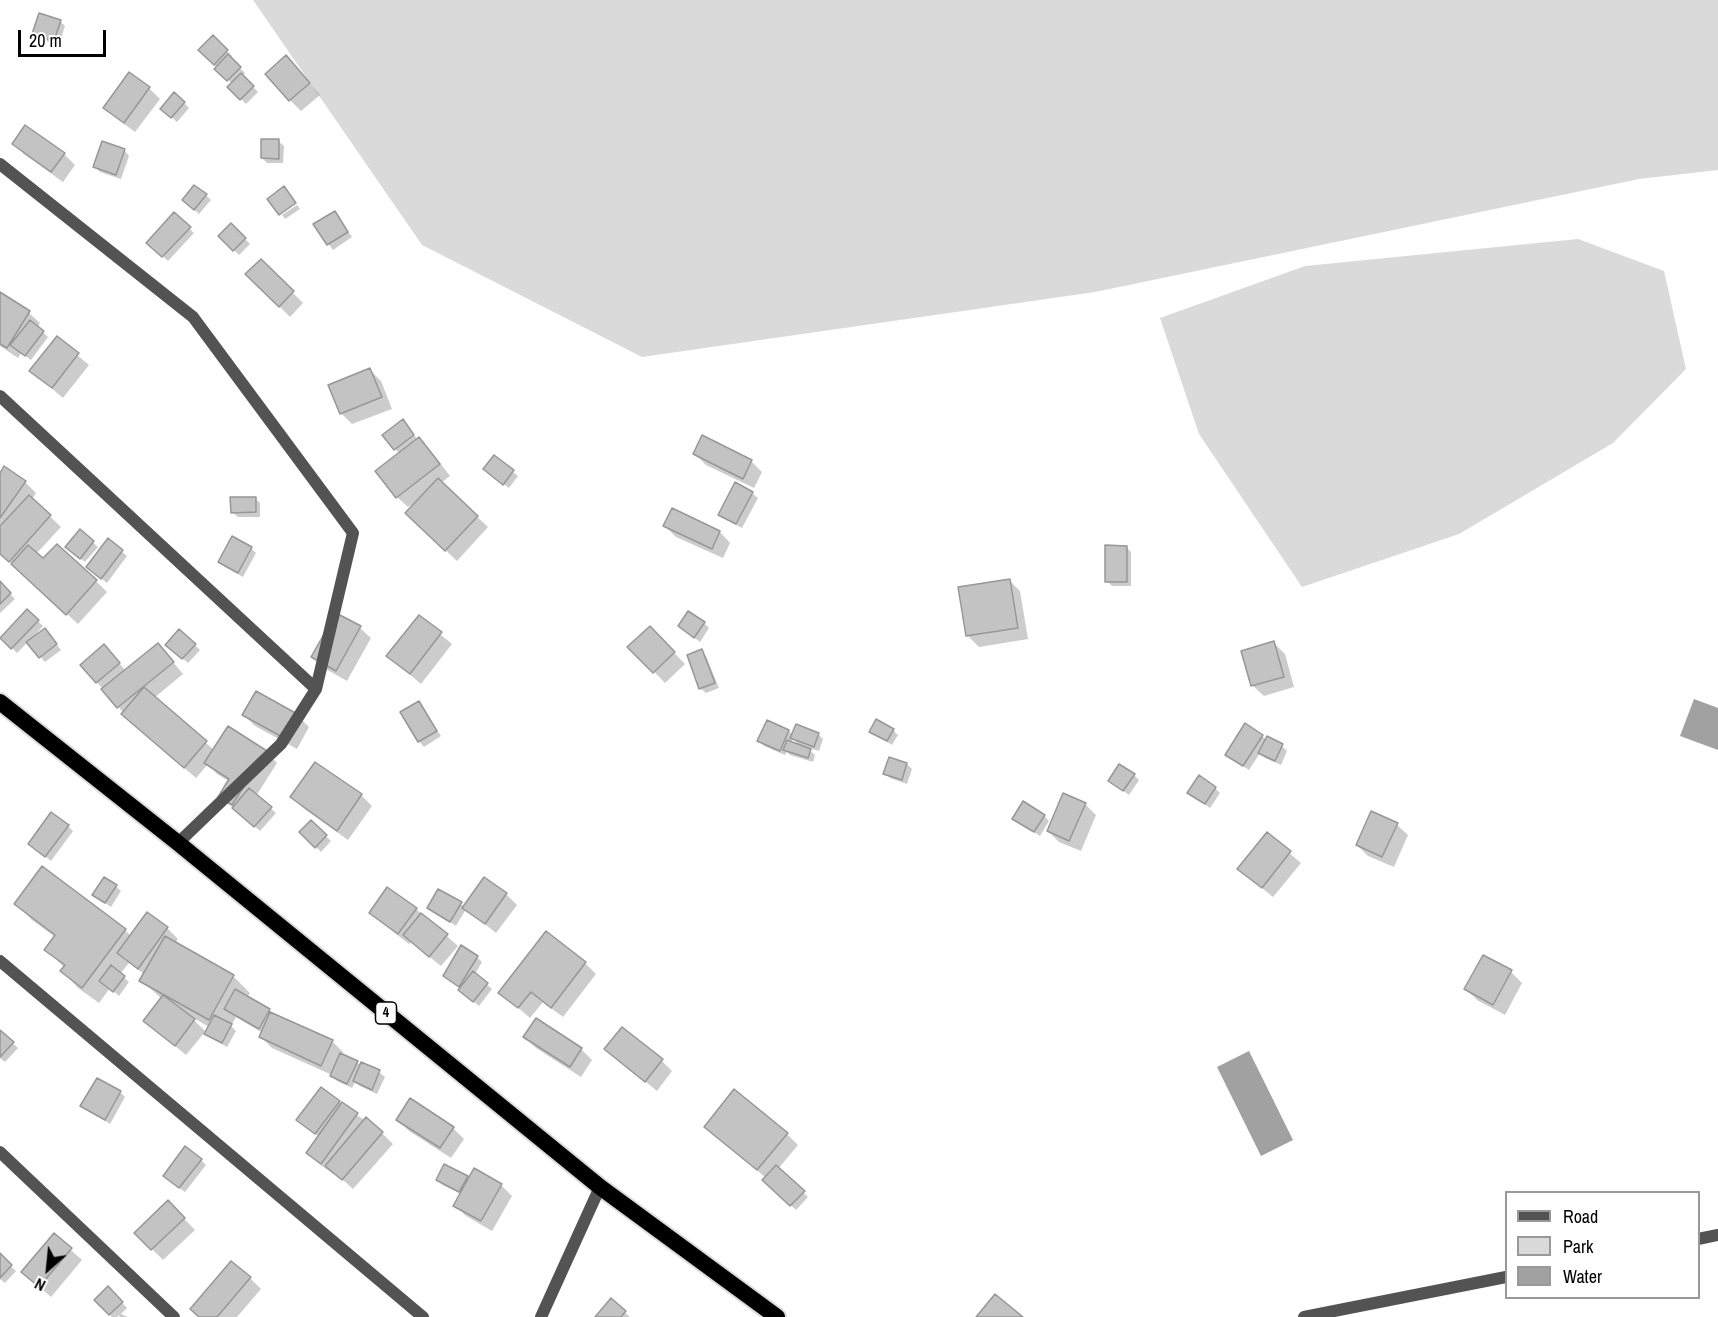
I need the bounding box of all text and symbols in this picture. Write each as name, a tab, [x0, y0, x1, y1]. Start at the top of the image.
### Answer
scale bar	[21, 18, 110, 56]
text: 20 m	[29, 28, 62, 53]
road number: 4	[376, 1002, 396, 1024]
legend	[1505, 1191, 1700, 1299]
text: Road	[1563, 1204, 1598, 1229]
text: Park	[1563, 1234, 1593, 1259]
north arrow	[18, 1239, 78, 1299]
text: Water	[1563, 1264, 1602, 1289]
text: N	[31, 1273, 49, 1297]

